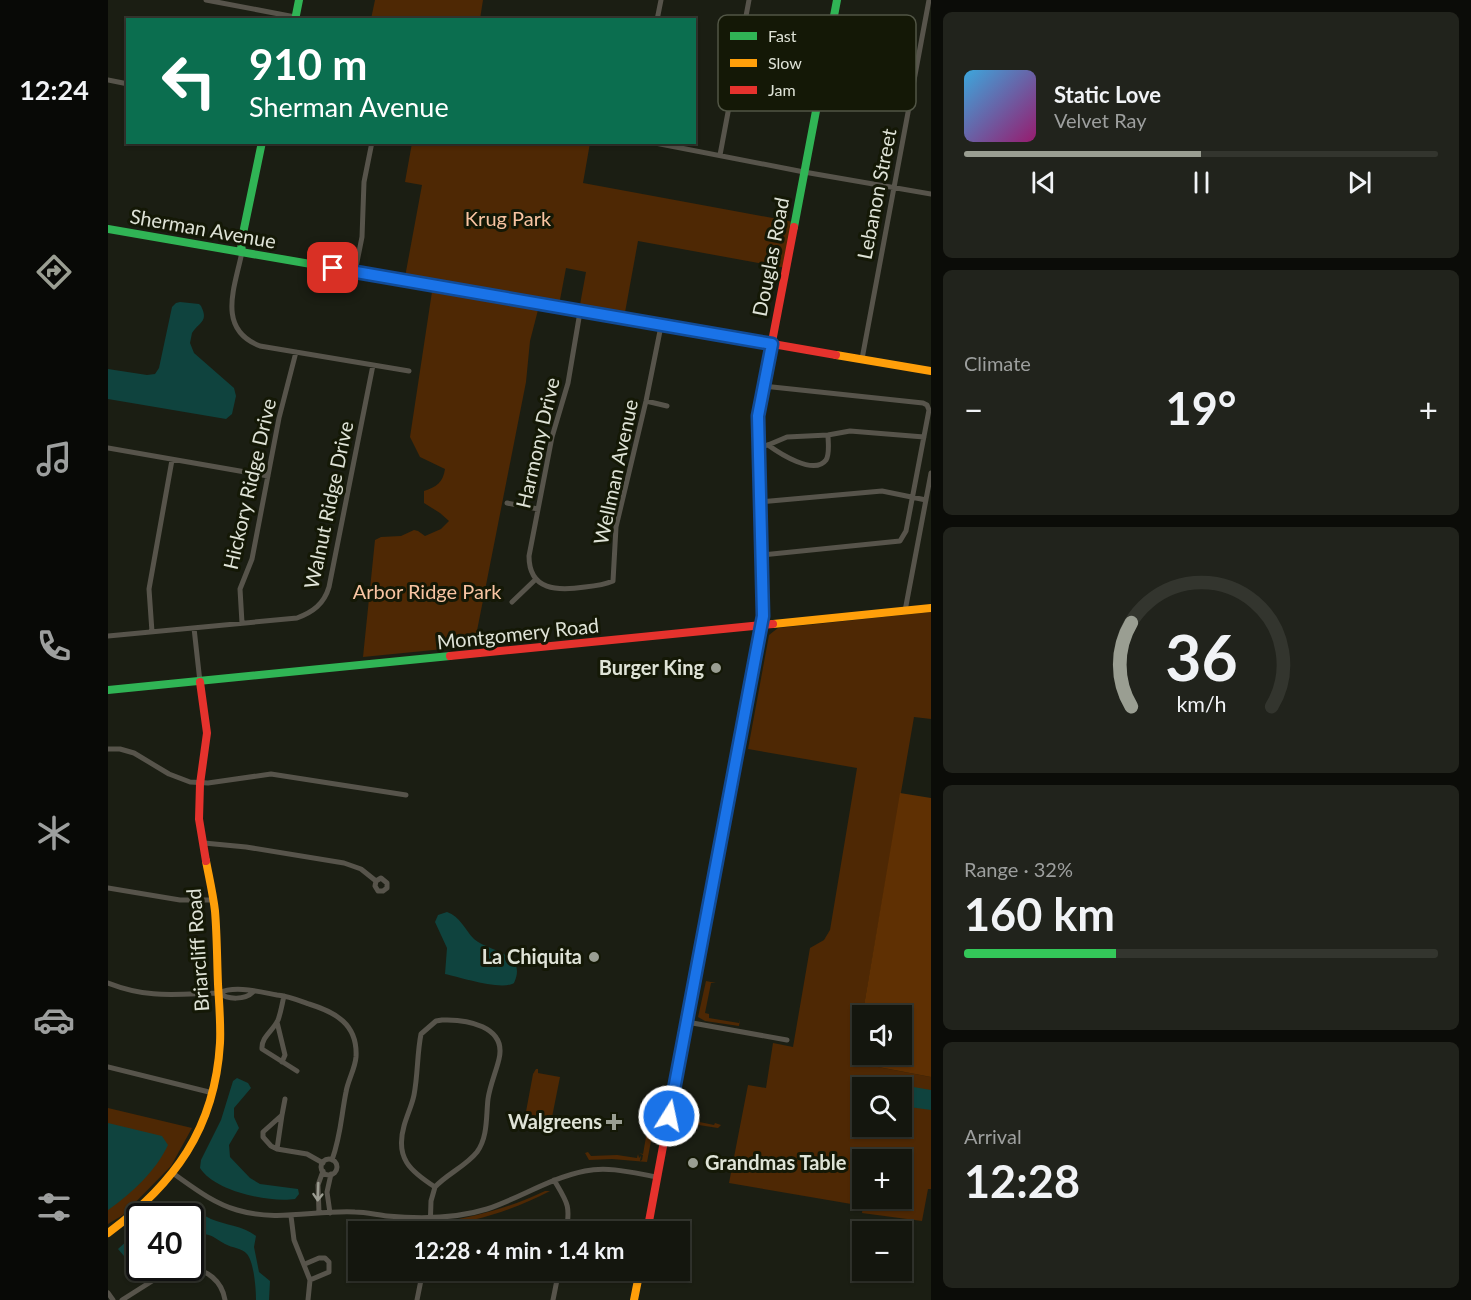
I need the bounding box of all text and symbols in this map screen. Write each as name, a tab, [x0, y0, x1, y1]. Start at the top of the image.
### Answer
legend	[718, 15, 916, 111]
text: Fast	[768, 26, 797, 45]
text: 910 m	[249, 39, 367, 89]
icon: left	[150, 42, 228, 120]
text: Slow	[768, 53, 802, 72]
text: 12:24	[19, 73, 89, 106]
text: Jam	[768, 80, 796, 99]
text: Static Love	[1054, 81, 1161, 108]
text: Sherman Avenue	[249, 90, 449, 123]
text: Velvet Ray	[1054, 108, 1147, 132]
street label: Lebanon Street	[852, 126, 900, 261]
icon: previous	[1027, 166, 1060, 199]
icon: pause	[1185, 166, 1218, 199]
icon: next	[1343, 166, 1376, 199]
street label: Douglas Road	[747, 195, 793, 318]
street label: Sherman Avenue	[128, 203, 278, 253]
park label: Krug Park	[465, 206, 552, 230]
pin	[307, 242, 358, 293]
icon: directions	[33, 251, 75, 293]
icon: arrive	[316, 251, 349, 284]
text: Climate	[964, 351, 1031, 375]
street label: Harmony Drive	[510, 375, 564, 511]
text: 19°	[1166, 381, 1236, 435]
text: −	[964, 389, 983, 429]
text: +	[1419, 389, 1438, 429]
street label: Hickory Ridge Drive	[218, 396, 280, 572]
street label: Wellman Avenue	[588, 397, 642, 547]
street label: Walnut Ridge Drive	[299, 419, 358, 591]
icon: music	[33, 438, 75, 480]
park label: Arbor Ridge Park	[353, 579, 502, 603]
street label: Montgomery Road	[436, 613, 600, 653]
text: 36	[1165, 619, 1237, 694]
icon: phone	[33, 625, 75, 667]
place label: Burger King	[599, 655, 704, 679]
marker: Burger King	[709, 661, 723, 675]
text: km/h	[1176, 691, 1226, 717]
icon: climate	[33, 812, 75, 854]
text: Range · 32%	[964, 857, 1073, 881]
text: 160 km	[964, 887, 1115, 941]
street label: Briarcliff Road	[181, 888, 213, 1012]
place label: La Chiquita	[482, 944, 582, 968]
marker: La Chiquita	[587, 950, 601, 964]
icon: car	[33, 999, 75, 1041]
map controls	[852, 1005, 912, 1281]
button: sound	[852, 1005, 912, 1065]
button: search	[852, 1077, 912, 1137]
position arrow	[637, 1084, 701, 1148]
place label: Walgreens	[508, 1109, 602, 1133]
marker: Walgreens	[607, 1115, 621, 1129]
text: Arrival	[964, 1124, 1022, 1148]
button: +	[852, 1149, 912, 1209]
place label: Grandmas Table	[705, 1150, 847, 1174]
text: 12:28	[964, 1154, 1080, 1208]
marker: Grandmas Table	[686, 1156, 700, 1170]
one-way arrow	[313, 1181, 324, 1201]
icon: filters	[33, 1186, 75, 1228]
speed limit sign: 40	[126, 1203, 204, 1281]
button: −	[852, 1221, 912, 1281]
text: 12:28 · 4 min · 1.4 km	[414, 1237, 624, 1264]

